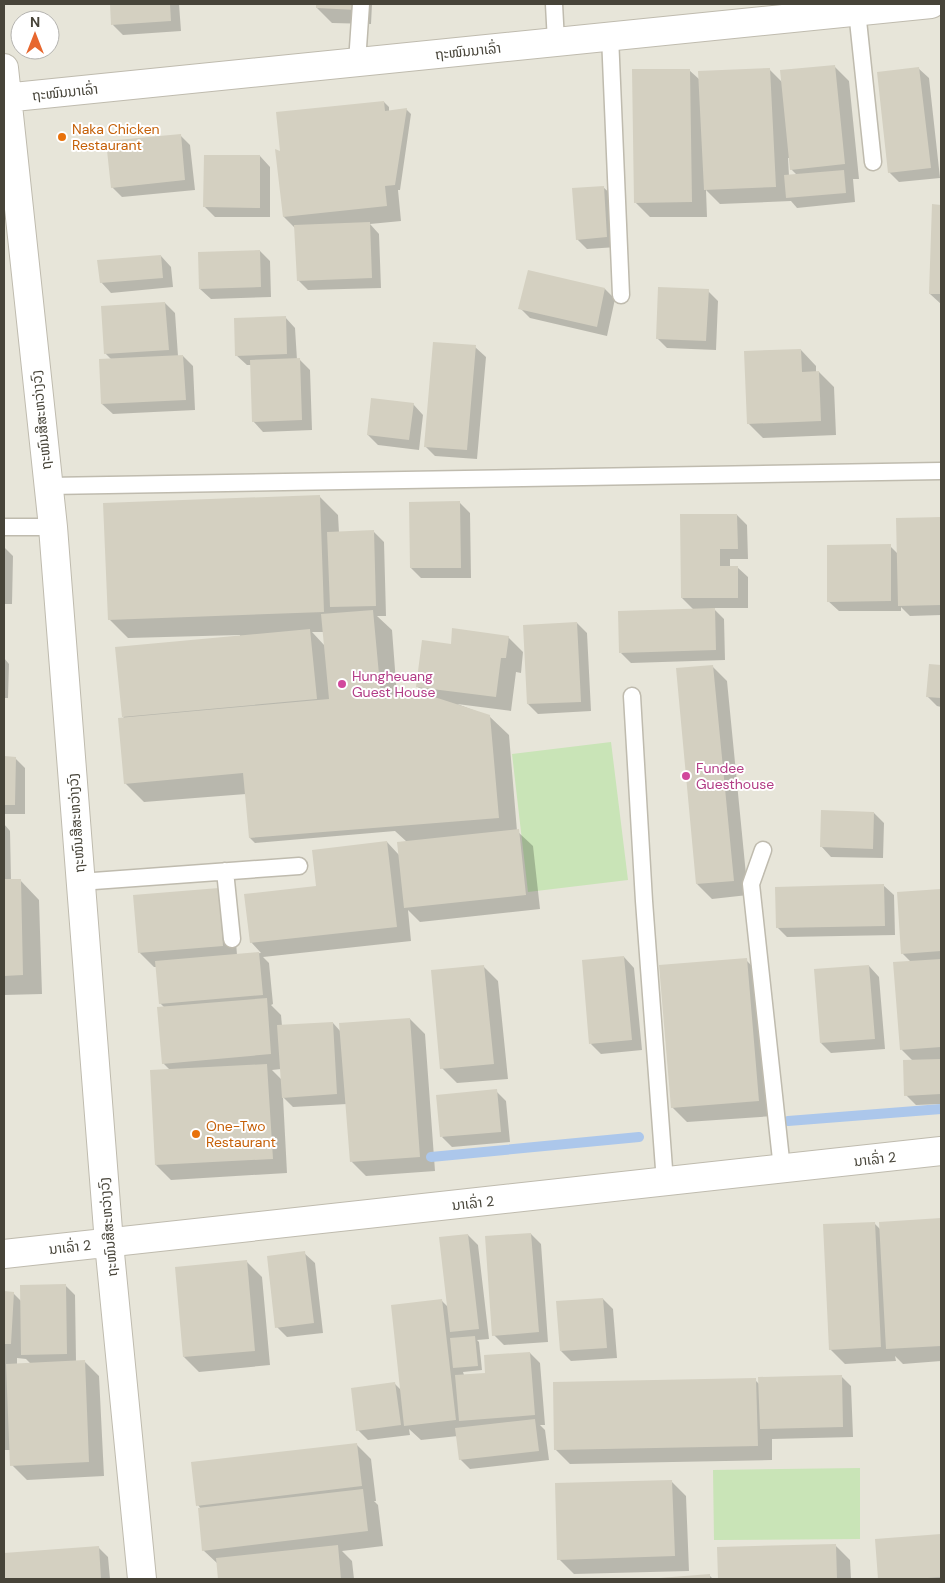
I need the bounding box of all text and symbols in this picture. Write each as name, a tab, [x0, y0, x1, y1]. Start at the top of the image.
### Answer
north arrow	[10, 10, 60, 60]
text: N	[30, 13, 40, 31]
street label: ຖະໜົນນາເລົ່າ	[434, 37, 502, 63]
street label: ຖະໜົນນາເລົ່າ	[31, 78, 99, 104]
place label: Naka Chicken Restaurant	[72, 120, 160, 154]
marker: Naka Chicken Restaurant	[56, 131, 68, 143]
street label: ຖະໜົນສີສະຫວ່າງວົງ	[27, 369, 55, 471]
place label: Hungheuang Guest House	[352, 667, 435, 701]
marker: Hungheuang Guest House	[336, 678, 348, 690]
place label: Fundee Guesthouse	[696, 759, 774, 793]
marker: Fundee Guesthouse	[680, 770, 692, 782]
street label: ຖະໜົນສີສະຫວ່າງວົງ	[64, 772, 88, 874]
place label: One-Two Restaurant	[206, 1117, 276, 1151]
marker: One-Two Restaurant	[190, 1128, 202, 1140]
street label: ນາເລົ່າ 2	[853, 1147, 897, 1170]
street label: ຖະໜົນສີສະຫວ່າງວົງ	[95, 1176, 121, 1278]
street label: ນາເລົ່າ 2	[451, 1191, 495, 1214]
street label: ນາເລົ່າ 2	[48, 1235, 92, 1258]

